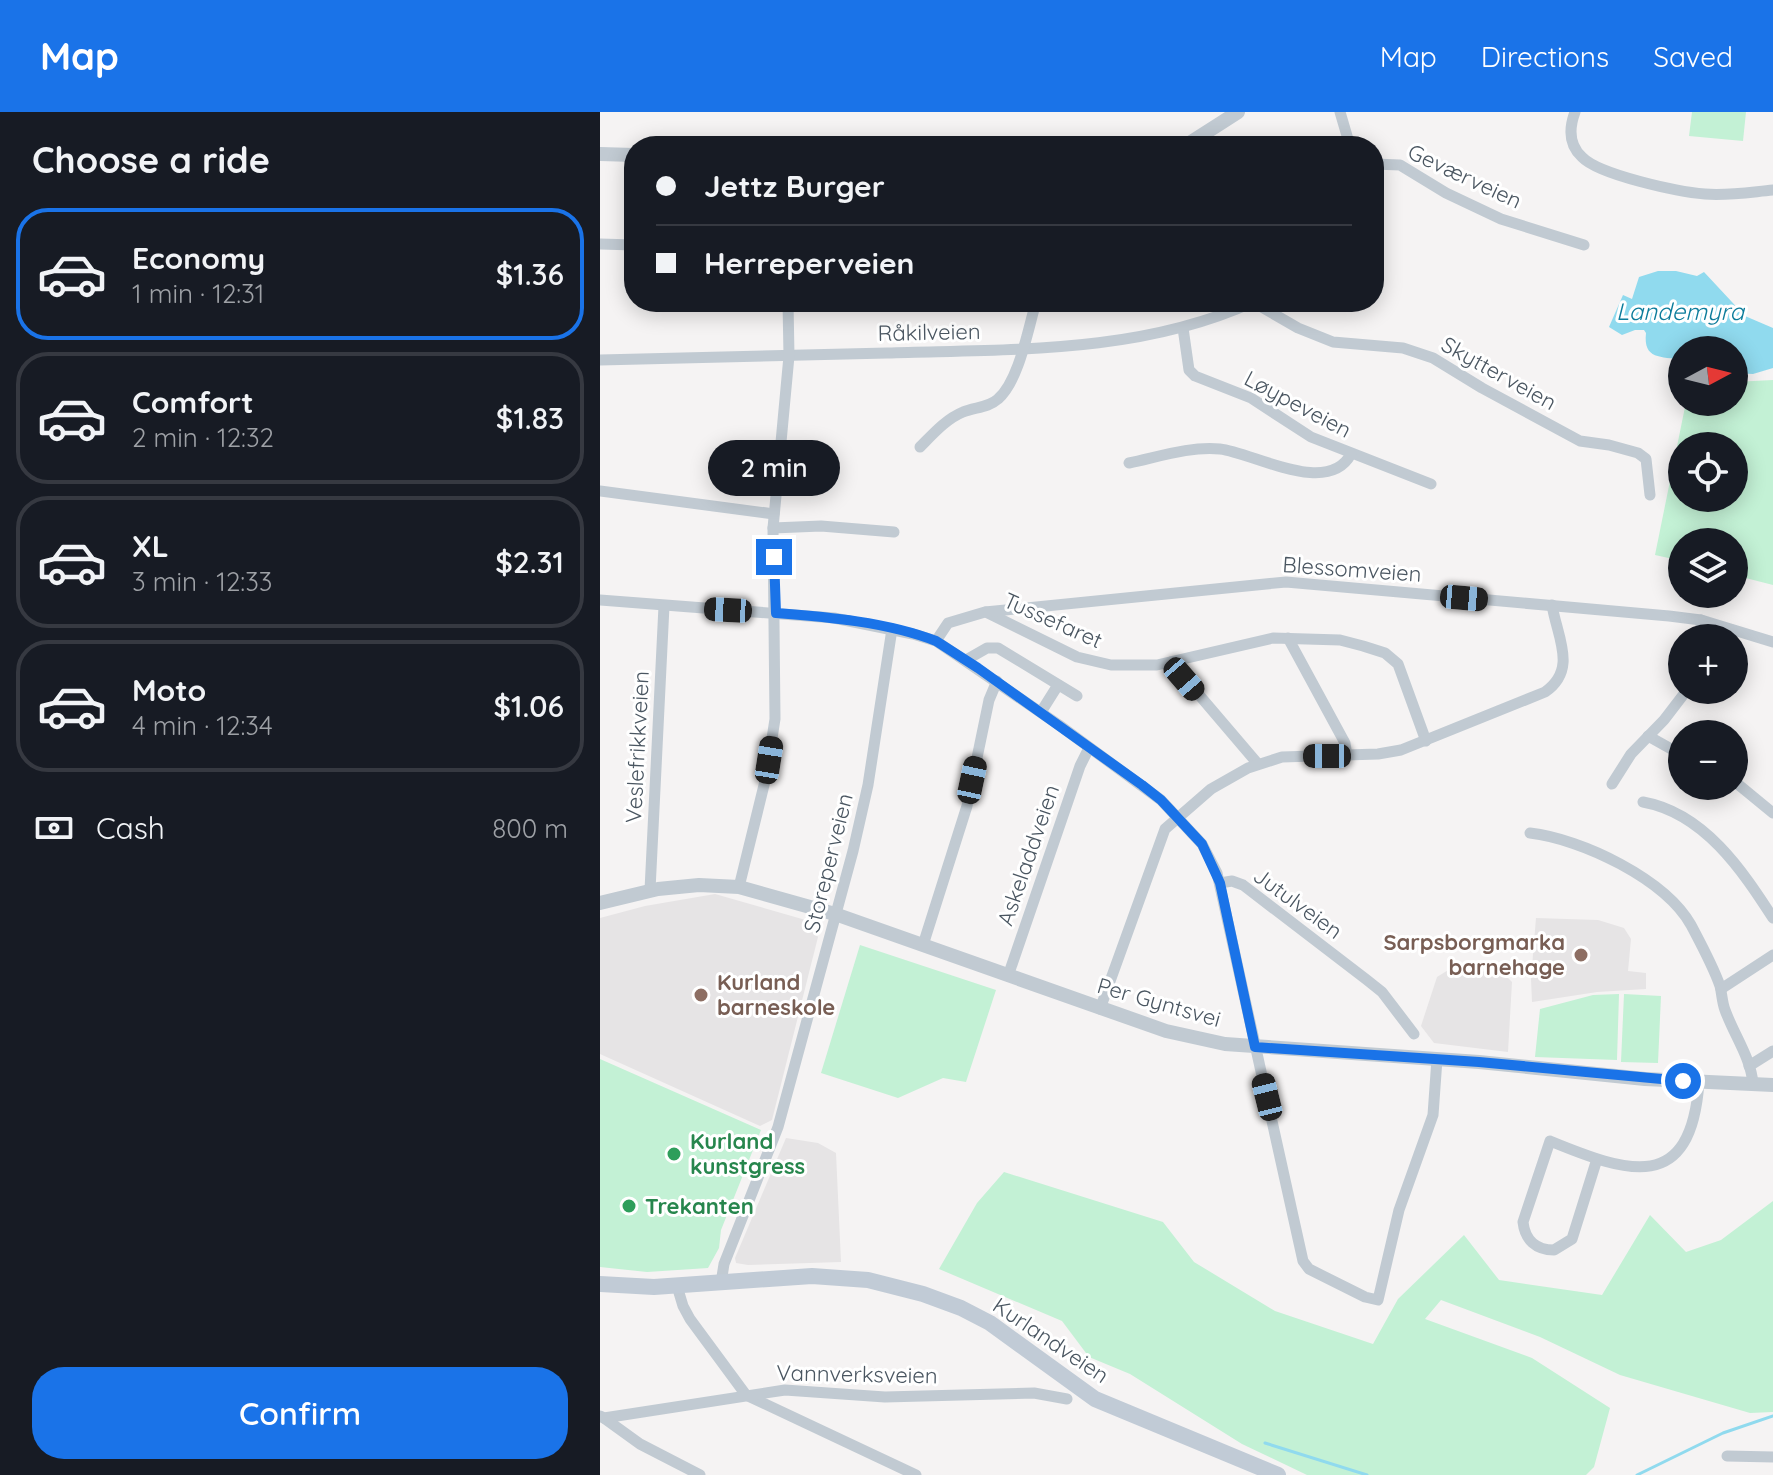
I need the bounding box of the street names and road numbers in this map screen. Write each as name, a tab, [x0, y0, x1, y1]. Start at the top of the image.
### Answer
street label: Geværveien	[1404, 137, 1526, 215]
street label: Råkilveien	[877, 317, 981, 347]
street label: Skytterveien	[1437, 330, 1561, 416]
street label: Løypeveien	[1240, 364, 1356, 444]
street label: Blessomveien	[1282, 550, 1422, 588]
street label: Tussefaret	[999, 586, 1107, 654]
street label: Veslefrikkveien	[619, 670, 655, 824]
street label: Askeladdveien	[991, 781, 1065, 929]
street label: Storeperveien	[797, 790, 859, 936]
street label: Jutulveien	[1248, 861, 1348, 945]
street label: Per Gyntsvei	[1094, 971, 1224, 1033]
street label: Kurlandveien	[988, 1291, 1114, 1389]
street label: Vannverksveien	[776, 1359, 938, 1389]

